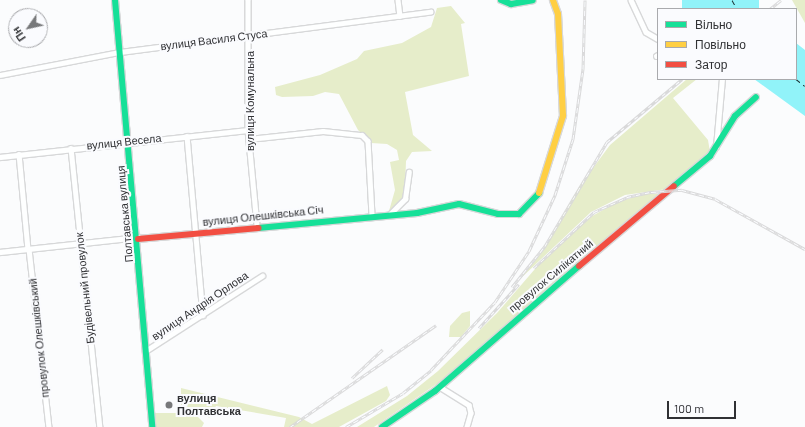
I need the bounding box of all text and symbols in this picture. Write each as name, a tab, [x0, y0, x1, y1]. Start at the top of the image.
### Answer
north arrow	[8, 8, 48, 48]
legend	[657, 8, 797, 80]
text: Вільно	[695, 17, 732, 31]
text: Пн	[9, 25, 28, 44]
street label: вулиця Василя Стуса	[160, 27, 268, 53]
text: Повільно	[695, 37, 746, 51]
street label: вулиця Комунальна	[243, 51, 257, 151]
text: Затор	[695, 57, 727, 71]
street label: вулиця Весела	[86, 132, 162, 152]
street label: Полтавська вулиця	[114, 165, 136, 263]
street label: вулиця Олешківська Січ	[202, 203, 324, 229]
street label: Будівельний провулок	[73, 232, 97, 344]
street label: провулок Силікатний	[506, 237, 596, 315]
street label: вулиця Андрія Орлова	[149, 269, 251, 343]
street label: провулок Олешківський	[26, 278, 52, 398]
place label: вулиця Полтавська	[177, 392, 241, 418]
scale bar	[669, 393, 738, 419]
marker: вулиця Полтавська	[164, 400, 174, 410]
text: 100 m	[674, 401, 704, 415]

